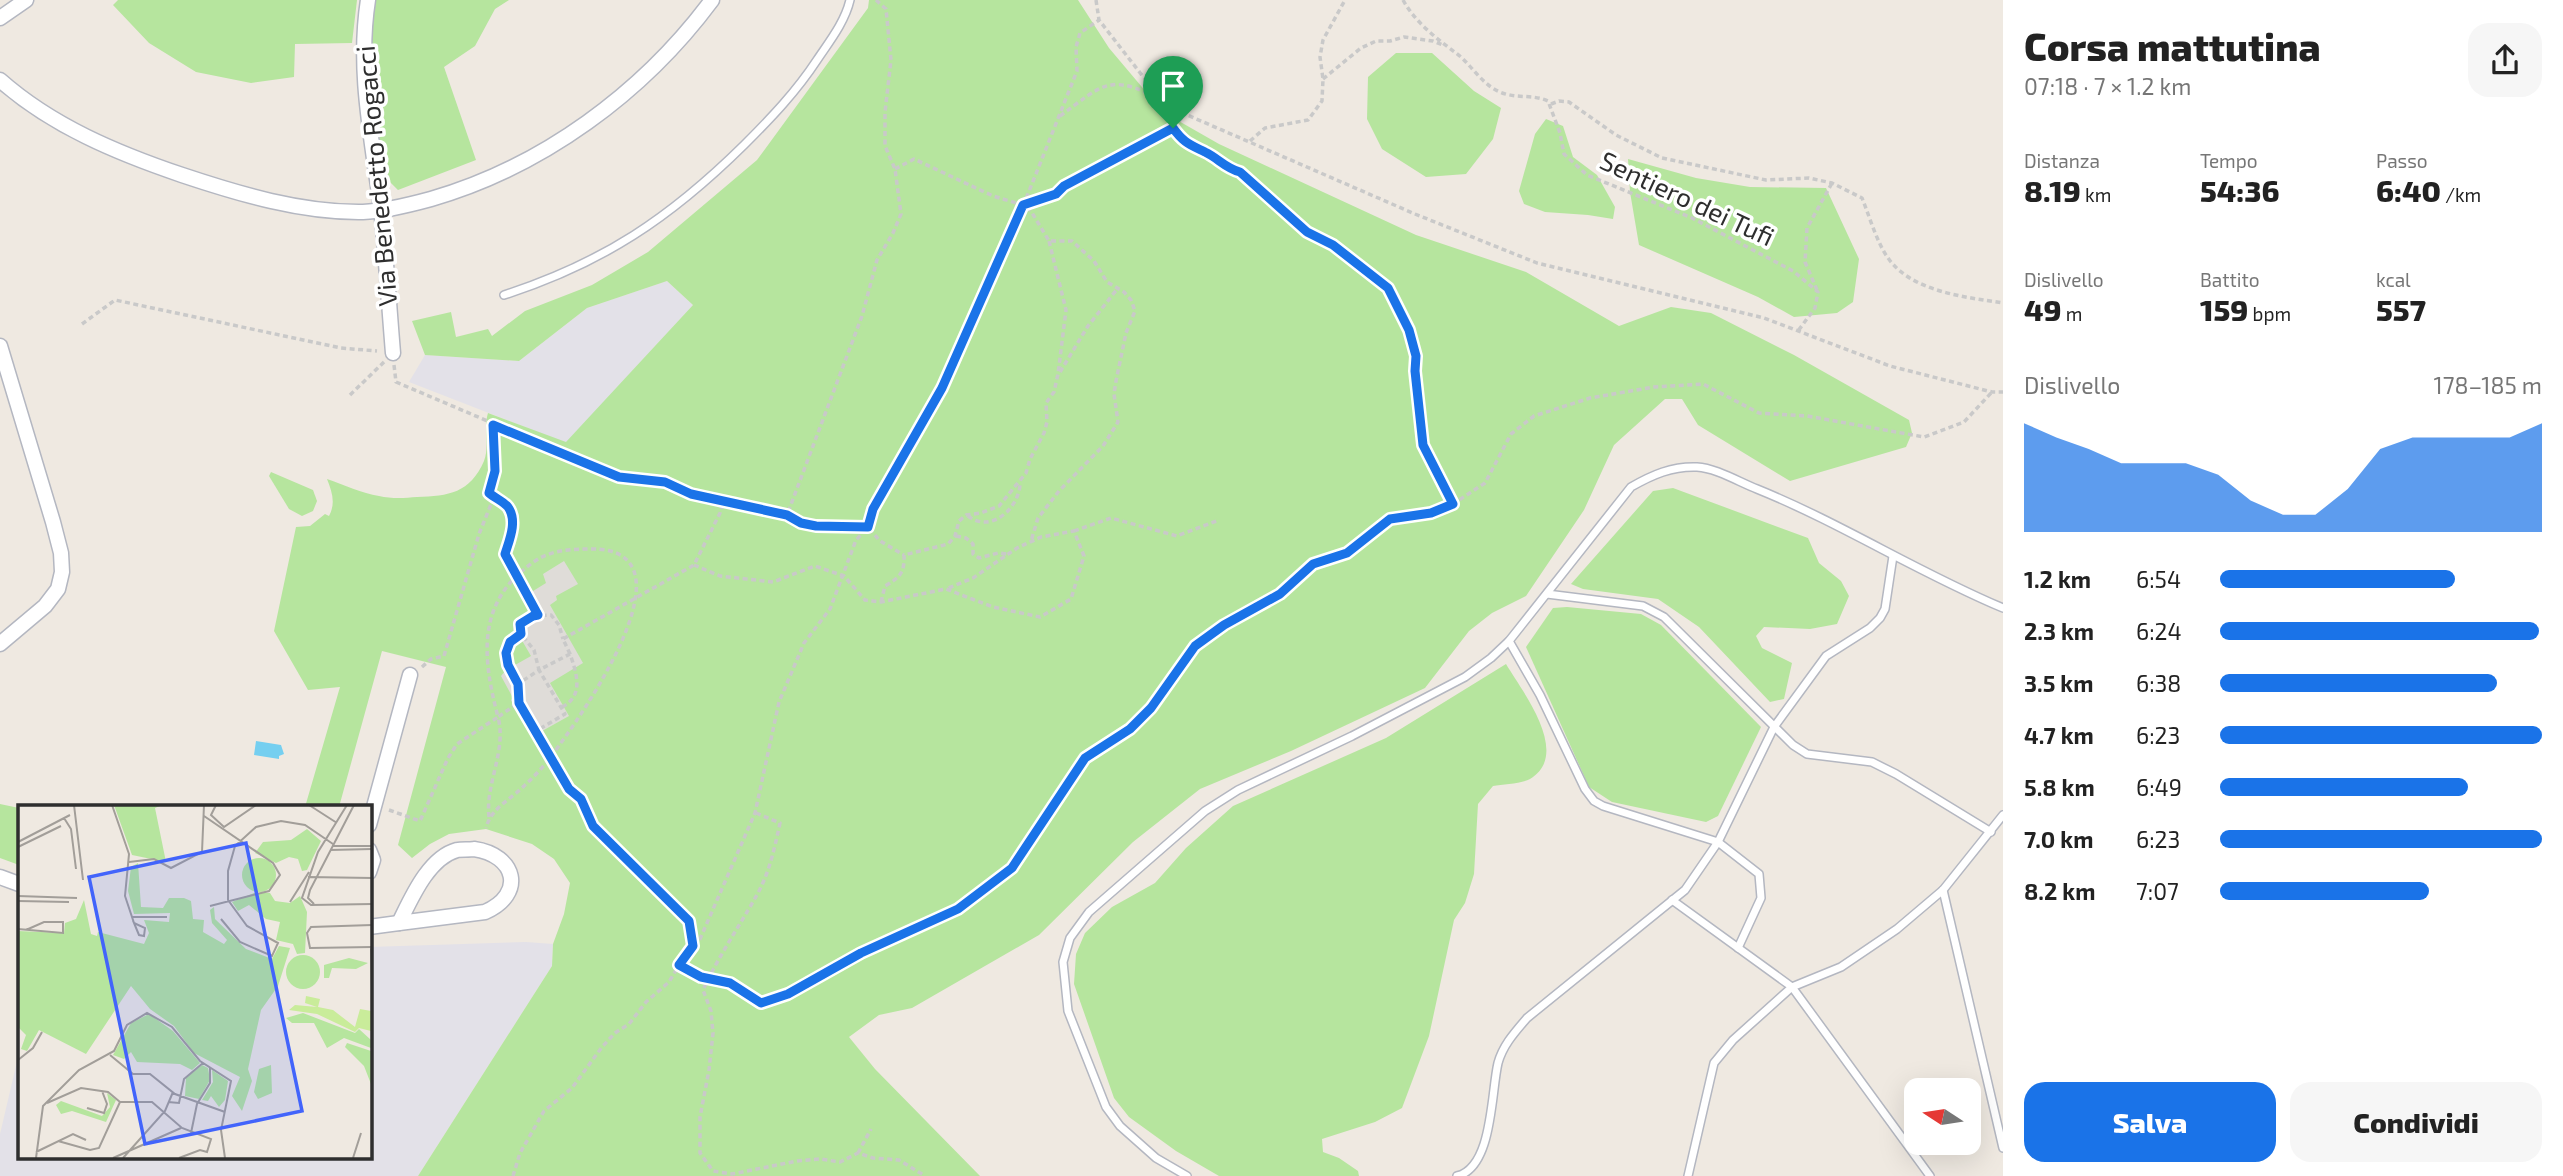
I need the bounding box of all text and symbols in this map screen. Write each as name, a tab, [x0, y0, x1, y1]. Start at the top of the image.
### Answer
text: Corsa mattutina	[2024, 23, 2321, 69]
button: share	[2468, 23, 2542, 97]
street label: Via Benedetto Rogacci	[349, 44, 402, 308]
pin	[1143, 56, 1203, 128]
icon: arrive	[1154, 67, 1192, 105]
text: 07:18 · 7 × 1.2 km	[2024, 72, 2191, 100]
street label: Sentiero dei Tufi	[1596, 144, 1780, 252]
text: Distanza	[2024, 149, 2100, 172]
text: Tempo	[2200, 149, 2258, 172]
text: Passo	[2376, 149, 2428, 172]
text: 8.19	[2024, 172, 2081, 208]
text: 54:36	[2200, 172, 2280, 208]
text: 6:40	[2376, 172, 2441, 208]
text: km	[2081, 183, 2111, 206]
text: /km	[2441, 183, 2481, 206]
text: Dislivello	[2024, 268, 2104, 291]
text: Battito	[2200, 268, 2259, 291]
text: kcal	[2376, 268, 2411, 291]
text: 49	[2024, 291, 2061, 327]
text: 159	[2200, 291, 2248, 327]
text: 557	[2376, 291, 2426, 327]
text: m	[2061, 302, 2082, 325]
text: bpm	[2248, 302, 2291, 325]
text: Dislivello	[2024, 371, 2120, 399]
text: 178–185 m	[2434, 371, 2542, 399]
text: 1.2 km	[2024, 565, 2091, 593]
text: 6:54	[2136, 565, 2181, 593]
text: 2.3 km	[2024, 617, 2094, 645]
text: 6:24	[2136, 617, 2182, 645]
text: 3.5 km	[2024, 669, 2093, 697]
text: 6:38	[2136, 669, 2181, 697]
text: 4.7 km	[2024, 721, 2094, 749]
text: 6:23	[2136, 721, 2180, 749]
text: 5.8 km	[2024, 773, 2095, 801]
text: 6:49	[2136, 773, 2182, 801]
inset map	[18, 805, 371, 1158]
text: 7.0 km	[2024, 825, 2093, 853]
text: 6:23	[2136, 825, 2180, 853]
text: 8.2 km	[2024, 877, 2095, 905]
text: 7:07	[2136, 877, 2179, 905]
north arrow	[1904, 1078, 1981, 1155]
map controls	[1904, 1078, 1981, 1155]
button: Salva	[2024, 1082, 2276, 1162]
button: Condividi	[2290, 1082, 2542, 1162]

